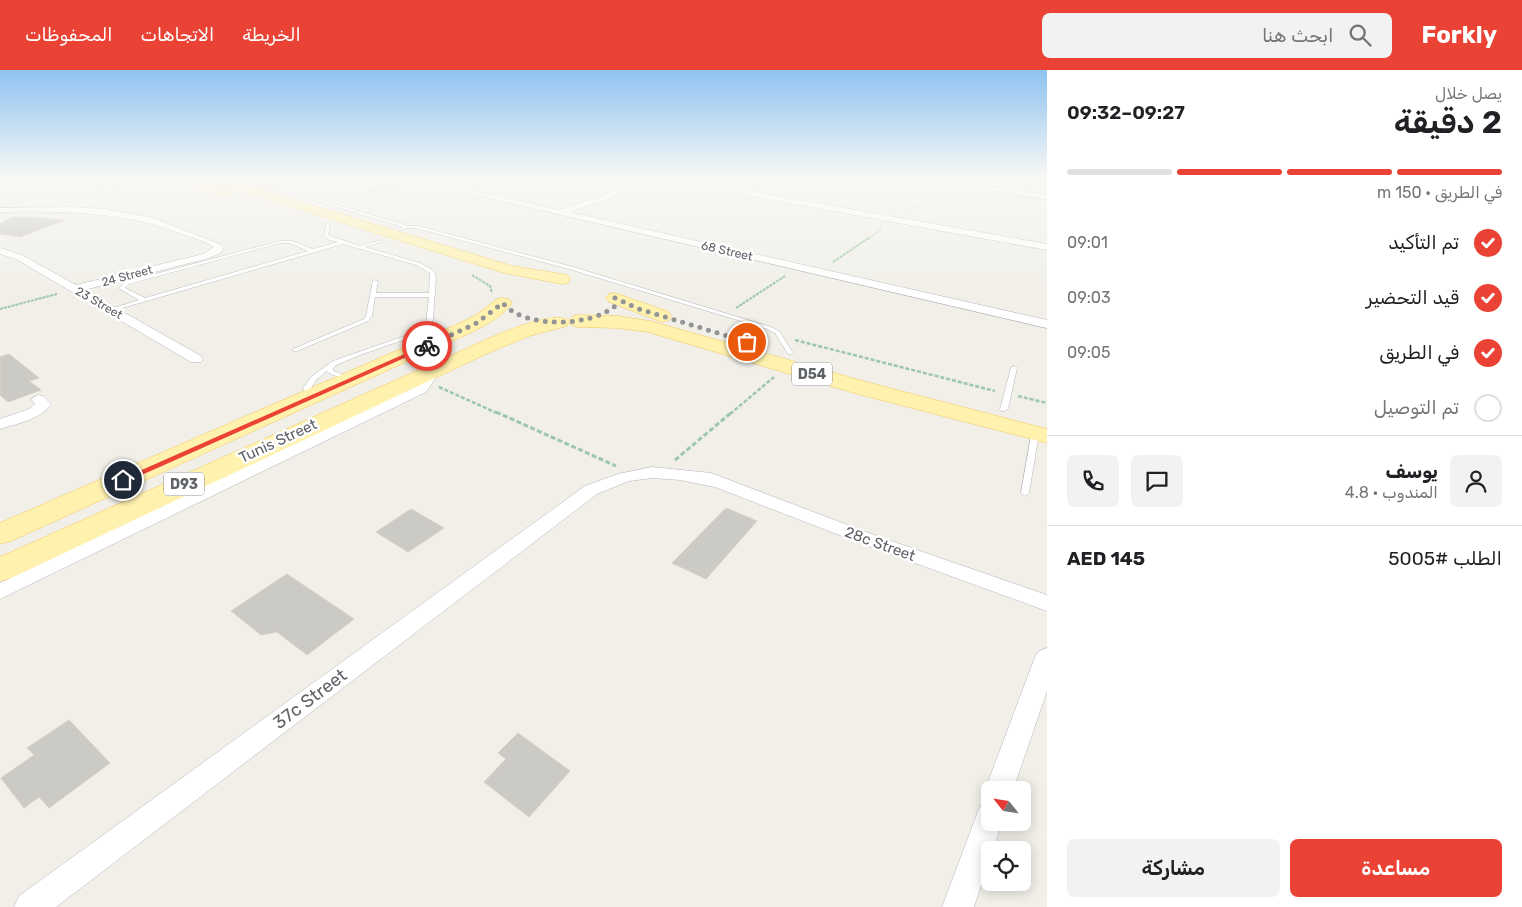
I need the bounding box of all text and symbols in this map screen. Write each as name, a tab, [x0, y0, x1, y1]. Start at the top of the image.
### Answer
search box	[1042, 13, 1392, 58]
icon: search	[1346, 21, 1374, 49]
text: Forkly	[1422, 21, 1497, 49]
text: المحفوظات	[25, 24, 112, 46]
text: الاتجاهات	[140, 24, 214, 46]
text: الخريطة	[242, 24, 301, 46]
text: ابحث هنا	[1262, 24, 1334, 47]
text: يصل خلال	[1435, 84, 1502, 103]
text: 09:27–09:32	[1067, 101, 1185, 124]
text: 2 دقيقة	[1394, 103, 1502, 141]
text: في الطريق · 150 m	[1377, 183, 1502, 202]
icon: check	[1474, 229, 1502, 257]
text: تم التأكيد	[1388, 231, 1459, 254]
text: 09:01	[1067, 233, 1108, 252]
street label: 68 Street	[700, 238, 754, 264]
street label: 24 Street	[100, 262, 154, 289]
street label: 23 Street	[73, 284, 125, 322]
icon: check	[1474, 284, 1502, 312]
text: قيد التحضير	[1366, 286, 1459, 309]
text: 09:03	[1067, 288, 1111, 307]
courier	[402, 321, 452, 371]
pin	[726, 321, 768, 363]
icon: bag	[733, 328, 761, 356]
icon: bike	[413, 332, 441, 360]
icon: check	[1474, 339, 1502, 367]
text: في الطريق	[1379, 341, 1459, 364]
text: 09:05	[1067, 343, 1110, 362]
road number: D54	[792, 362, 832, 386]
text: تم التوصيل	[1374, 396, 1459, 419]
street label: Tunis Street	[236, 415, 320, 467]
button: phone	[1067, 455, 1119, 507]
button: chat	[1131, 455, 1183, 507]
button: person	[1450, 455, 1502, 507]
pin	[102, 459, 144, 501]
text: يوسف	[1385, 460, 1438, 483]
icon: home	[109, 466, 137, 494]
road number: D93	[164, 472, 204, 496]
text: المندوب · 4.8	[1345, 483, 1438, 502]
street label: 28c Street	[842, 523, 918, 565]
text: AED 145	[1067, 547, 1145, 570]
text: الطلب #5005	[1388, 547, 1502, 570]
street label: 37c Street	[269, 664, 351, 734]
north arrow	[981, 781, 1031, 831]
map controls	[981, 781, 1031, 891]
button: مشاركة	[1067, 839, 1280, 897]
button: مساعدة	[1290, 839, 1502, 897]
button: locate	[981, 841, 1031, 891]

